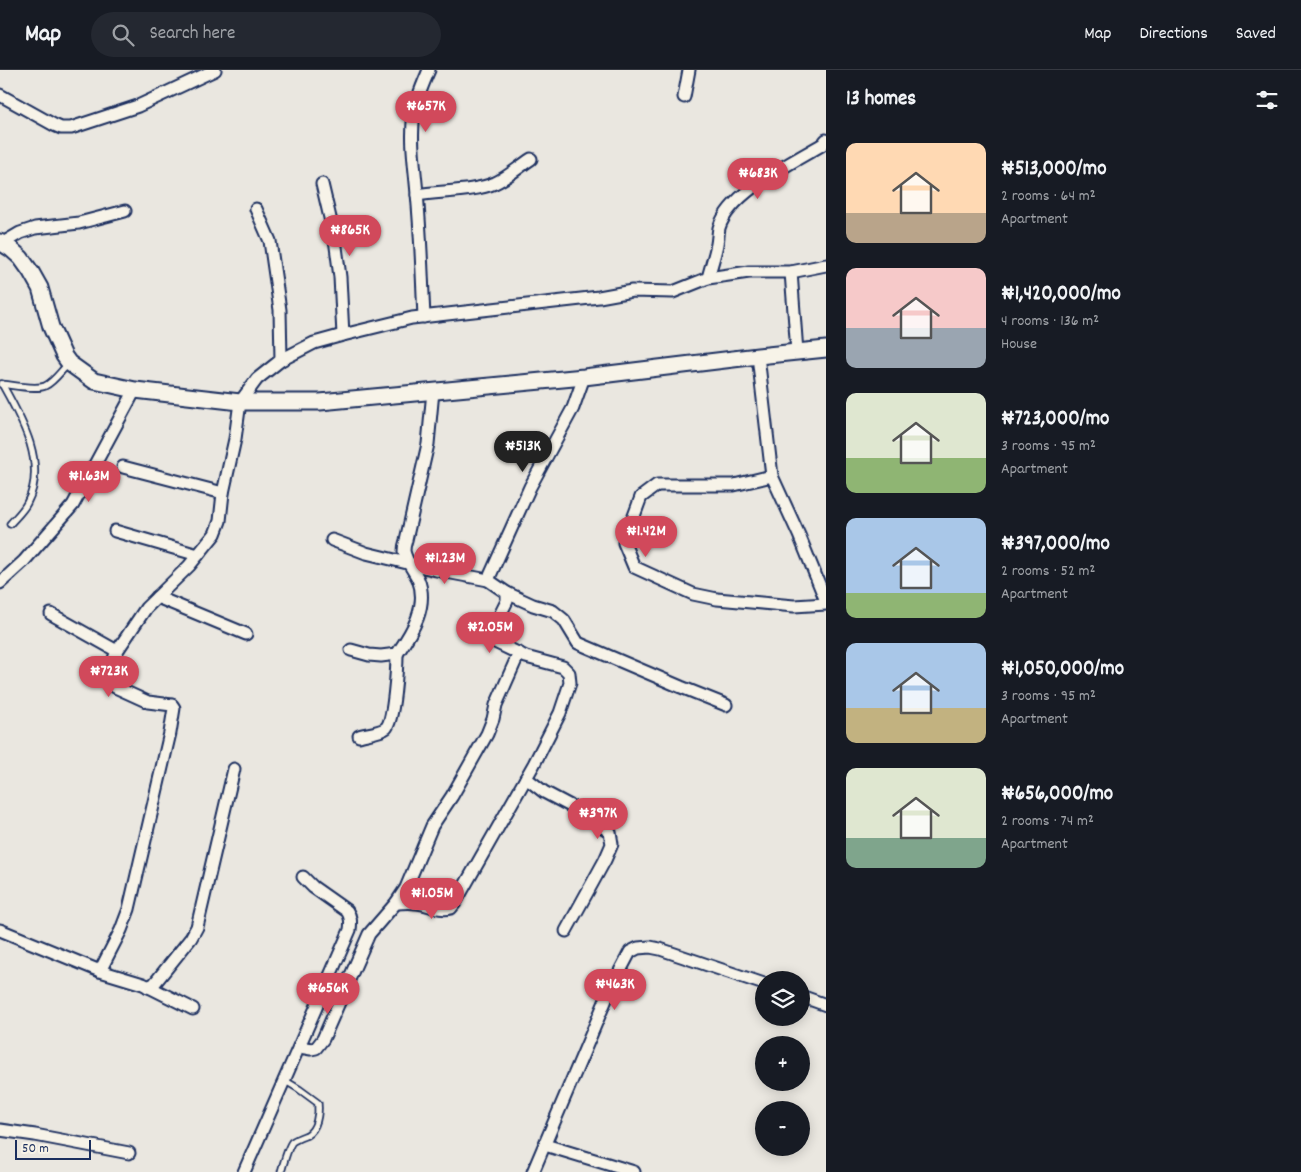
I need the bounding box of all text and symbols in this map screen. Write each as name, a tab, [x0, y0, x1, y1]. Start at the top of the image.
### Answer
search box	[91, 12, 441, 57]
text: Map	[25, 18, 61, 52]
icon: search	[109, 21, 137, 49]
text: Search here	[149, 21, 235, 48]
text: Map	[1084, 22, 1111, 47]
text: Directions	[1139, 22, 1208, 47]
text: Saved	[1236, 22, 1276, 47]
text: 13 homes	[846, 85, 916, 115]
icon: filters	[1253, 86, 1281, 114]
pin: ₦657K	[391, 90, 461, 133]
text: ₦657K	[406, 95, 446, 118]
text: ₦513,000/mo	[1001, 155, 1107, 185]
pin: ₦683K	[723, 158, 793, 200]
text: ₦683K	[738, 162, 778, 185]
icon: home	[886, 163, 946, 223]
text: 2 rooms · 64 m²	[1001, 185, 1096, 208]
text: Apartment	[1001, 208, 1068, 231]
pin: ₦865K	[315, 214, 385, 257]
text: ₦865K	[330, 219, 370, 242]
text: ₦1,420,000/mo	[1001, 280, 1121, 310]
icon: home	[886, 288, 946, 348]
text: 4 rooms · 136 m²	[1001, 310, 1099, 333]
text: House	[1001, 333, 1037, 356]
text: ₦723,000/mo	[1001, 405, 1109, 435]
icon: home	[886, 413, 946, 473]
pin: ₦513K	[488, 430, 558, 473]
text: ₦513K	[505, 435, 541, 458]
text: 3 rooms · 95 m²	[1001, 435, 1096, 458]
text: Apartment	[1001, 458, 1068, 481]
pin: ₦1.63M	[48, 460, 130, 503]
text: ₦1.63M	[68, 465, 110, 488]
pin: ₦1.42M	[605, 516, 687, 558]
text: ₦1.42M	[626, 520, 666, 543]
text: ₦397,000/mo	[1001, 530, 1110, 560]
icon: home	[886, 538, 946, 598]
pin: ₦1.23M	[404, 542, 486, 585]
text: ₦1.23M	[425, 547, 465, 570]
text: 2 rooms · 52 m²	[1001, 560, 1095, 583]
text: Apartment	[1001, 583, 1068, 606]
pin: ₦2.05M	[449, 612, 531, 654]
text: ₦2.05M	[467, 616, 513, 639]
text: ₦1,050,000/mo	[1001, 655, 1124, 685]
pin: ₦723K	[74, 656, 144, 698]
text: ₦723K	[90, 660, 128, 683]
icon: home	[886, 663, 946, 723]
text: 3 rooms · 95 m²	[1001, 685, 1096, 708]
text: Apartment	[1001, 708, 1068, 731]
text: ₦656,000/mo	[1001, 780, 1113, 810]
icon: home	[886, 788, 946, 848]
pin: ₦397K	[563, 798, 633, 840]
text: ₦397K	[579, 802, 617, 825]
text: 2 rooms · 74 m²	[1001, 810, 1094, 833]
text: Apartment	[1001, 833, 1068, 856]
pin: ₦1.05M	[391, 878, 473, 920]
text: ₦1.05M	[411, 882, 453, 905]
pin: ₦463K	[580, 968, 650, 1011]
map controls	[755, 971, 810, 1156]
button: layers	[755, 971, 810, 1026]
pin: ₦656K	[293, 972, 363, 1015]
text: ₦463K	[595, 973, 635, 996]
text: ₦656K	[307, 977, 349, 1000]
button: +	[755, 1036, 810, 1091]
button: −	[755, 1101, 810, 1156]
scale bar	[15, 1137, 91, 1160]
text: 50 m	[22, 1139, 49, 1159]

